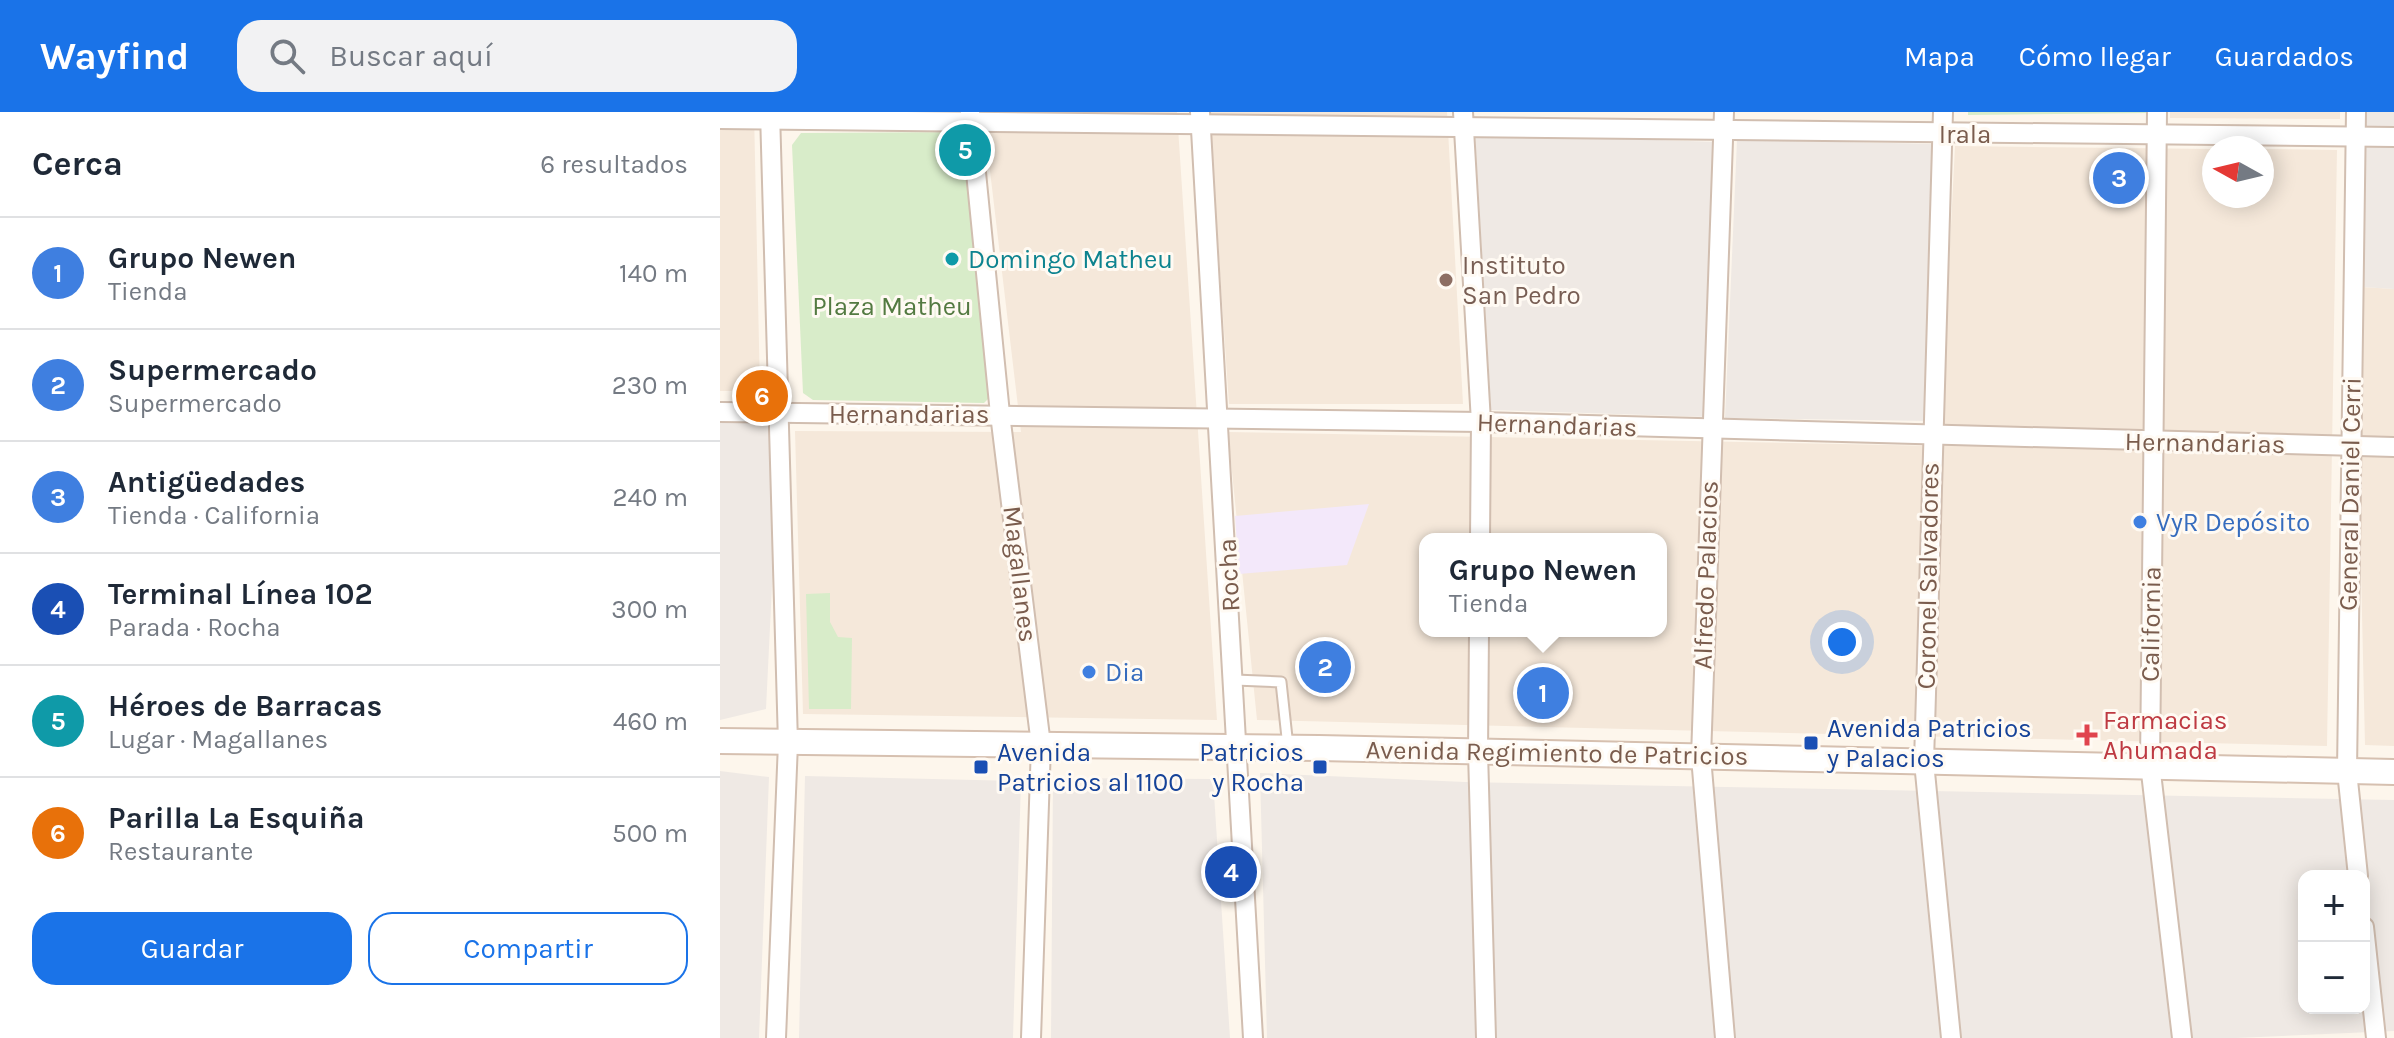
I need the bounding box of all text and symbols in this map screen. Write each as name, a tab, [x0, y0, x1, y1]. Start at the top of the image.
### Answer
search box	[237, 20, 797, 92]
text: Wayfind	[40, 34, 189, 79]
icon: search	[265, 34, 309, 78]
text: Buscar aquí	[329, 38, 493, 74]
text: Mapa	[1904, 40, 1975, 73]
text: Cómo llegar	[2019, 40, 2171, 73]
text: Guardados	[2215, 40, 2354, 73]
street label: Irala	[1939, 119, 1991, 150]
pin: 5	[939, 120, 991, 180]
north arrow	[2202, 136, 2274, 208]
text: Cerca	[32, 144, 123, 184]
pin: 3	[2093, 148, 2145, 208]
text: 6 resultados	[540, 149, 688, 180]
text: Grupo Newen	[108, 240, 297, 276]
place label: Domingo Matheu	[968, 244, 1173, 275]
marker: Domingo Matheu	[943, 250, 961, 268]
place label: Instituto San Pedro	[1462, 250, 1581, 311]
text: 1	[53, 258, 63, 289]
text: 140 m	[619, 258, 688, 289]
marker: Instituto San Pedro	[1437, 271, 1455, 289]
text: Tienda	[108, 276, 188, 307]
park label: Plaza Matheu	[812, 291, 972, 322]
text: Supermercado	[108, 352, 317, 388]
pin: 6	[736, 366, 788, 426]
text: 2	[50, 370, 66, 401]
text: 230 m	[612, 370, 688, 401]
street label: General Daniel Cerri	[2332, 377, 2368, 611]
text: Supermercado	[108, 388, 282, 419]
street label: Hernandarias	[829, 399, 989, 430]
street label: Hernandarias	[1476, 407, 1638, 443]
street label: Hernandarias	[2124, 426, 2286, 460]
street label: Coronel Salvadores	[1911, 462, 1945, 690]
text: Antigüedades	[108, 464, 305, 500]
street label: Alfredo Palacios	[1687, 480, 1725, 670]
text: 3	[50, 482, 66, 513]
text: 240 m	[612, 482, 688, 513]
text: Tienda · California	[108, 500, 320, 531]
street label: Magallanes	[996, 504, 1044, 644]
place label: VyR Depósito	[2156, 507, 2310, 538]
marker: VyR Depósito	[2131, 513, 2149, 531]
popup	[1419, 533, 1667, 637]
street label: Rocha	[1212, 537, 1246, 613]
text: Grupo Newen	[1449, 552, 1637, 588]
street label: California	[2134, 566, 2168, 682]
text: Terminal Línea 102	[108, 576, 373, 612]
text: Tienda	[1449, 588, 1528, 619]
text: 4	[50, 594, 66, 625]
text: 300 m	[611, 594, 688, 625]
text: Parada · Rocha	[108, 612, 281, 643]
your location	[1822, 622, 1862, 662]
pin: 2	[1299, 637, 1351, 697]
place label: Dia	[1105, 657, 1144, 688]
marker: Dia	[1080, 663, 1098, 681]
pin: 1	[1517, 663, 1569, 723]
text: Héroes de Barracas	[108, 688, 382, 724]
place label: Farmacias Ahumada	[2103, 705, 2228, 766]
text: 5	[50, 706, 66, 737]
text: 460 m	[613, 706, 688, 737]
place label: Avenida Patricios y Palacios	[1826, 713, 2032, 774]
text: Lugar · Magallanes	[108, 724, 328, 755]
marker: Farmacias Ahumada	[2078, 726, 2096, 744]
street label: Avenida Regimiento de Patricios	[1365, 734, 1749, 772]
marker: Avenida Patricios y Palacios	[1802, 734, 1820, 752]
place label: Avenida Patricios al 1100	[997, 737, 1184, 798]
place label: Patricios y Rocha	[1199, 737, 1304, 798]
marker: Avenida Patricios al 1100	[972, 758, 990, 776]
marker: Patricios y Rocha	[1311, 758, 1329, 776]
text: Parilla La Esquiña	[108, 800, 365, 836]
text: 6	[50, 818, 66, 849]
text: 500 m	[612, 818, 688, 849]
text: Restaurante	[108, 836, 253, 867]
pin: 4	[1205, 842, 1257, 902]
map controls	[2298, 870, 2370, 1014]
button: +	[2298, 870, 2370, 942]
button: Guardar	[32, 912, 352, 985]
button: Compartir	[368, 912, 688, 985]
button: −	[2298, 942, 2370, 1014]

